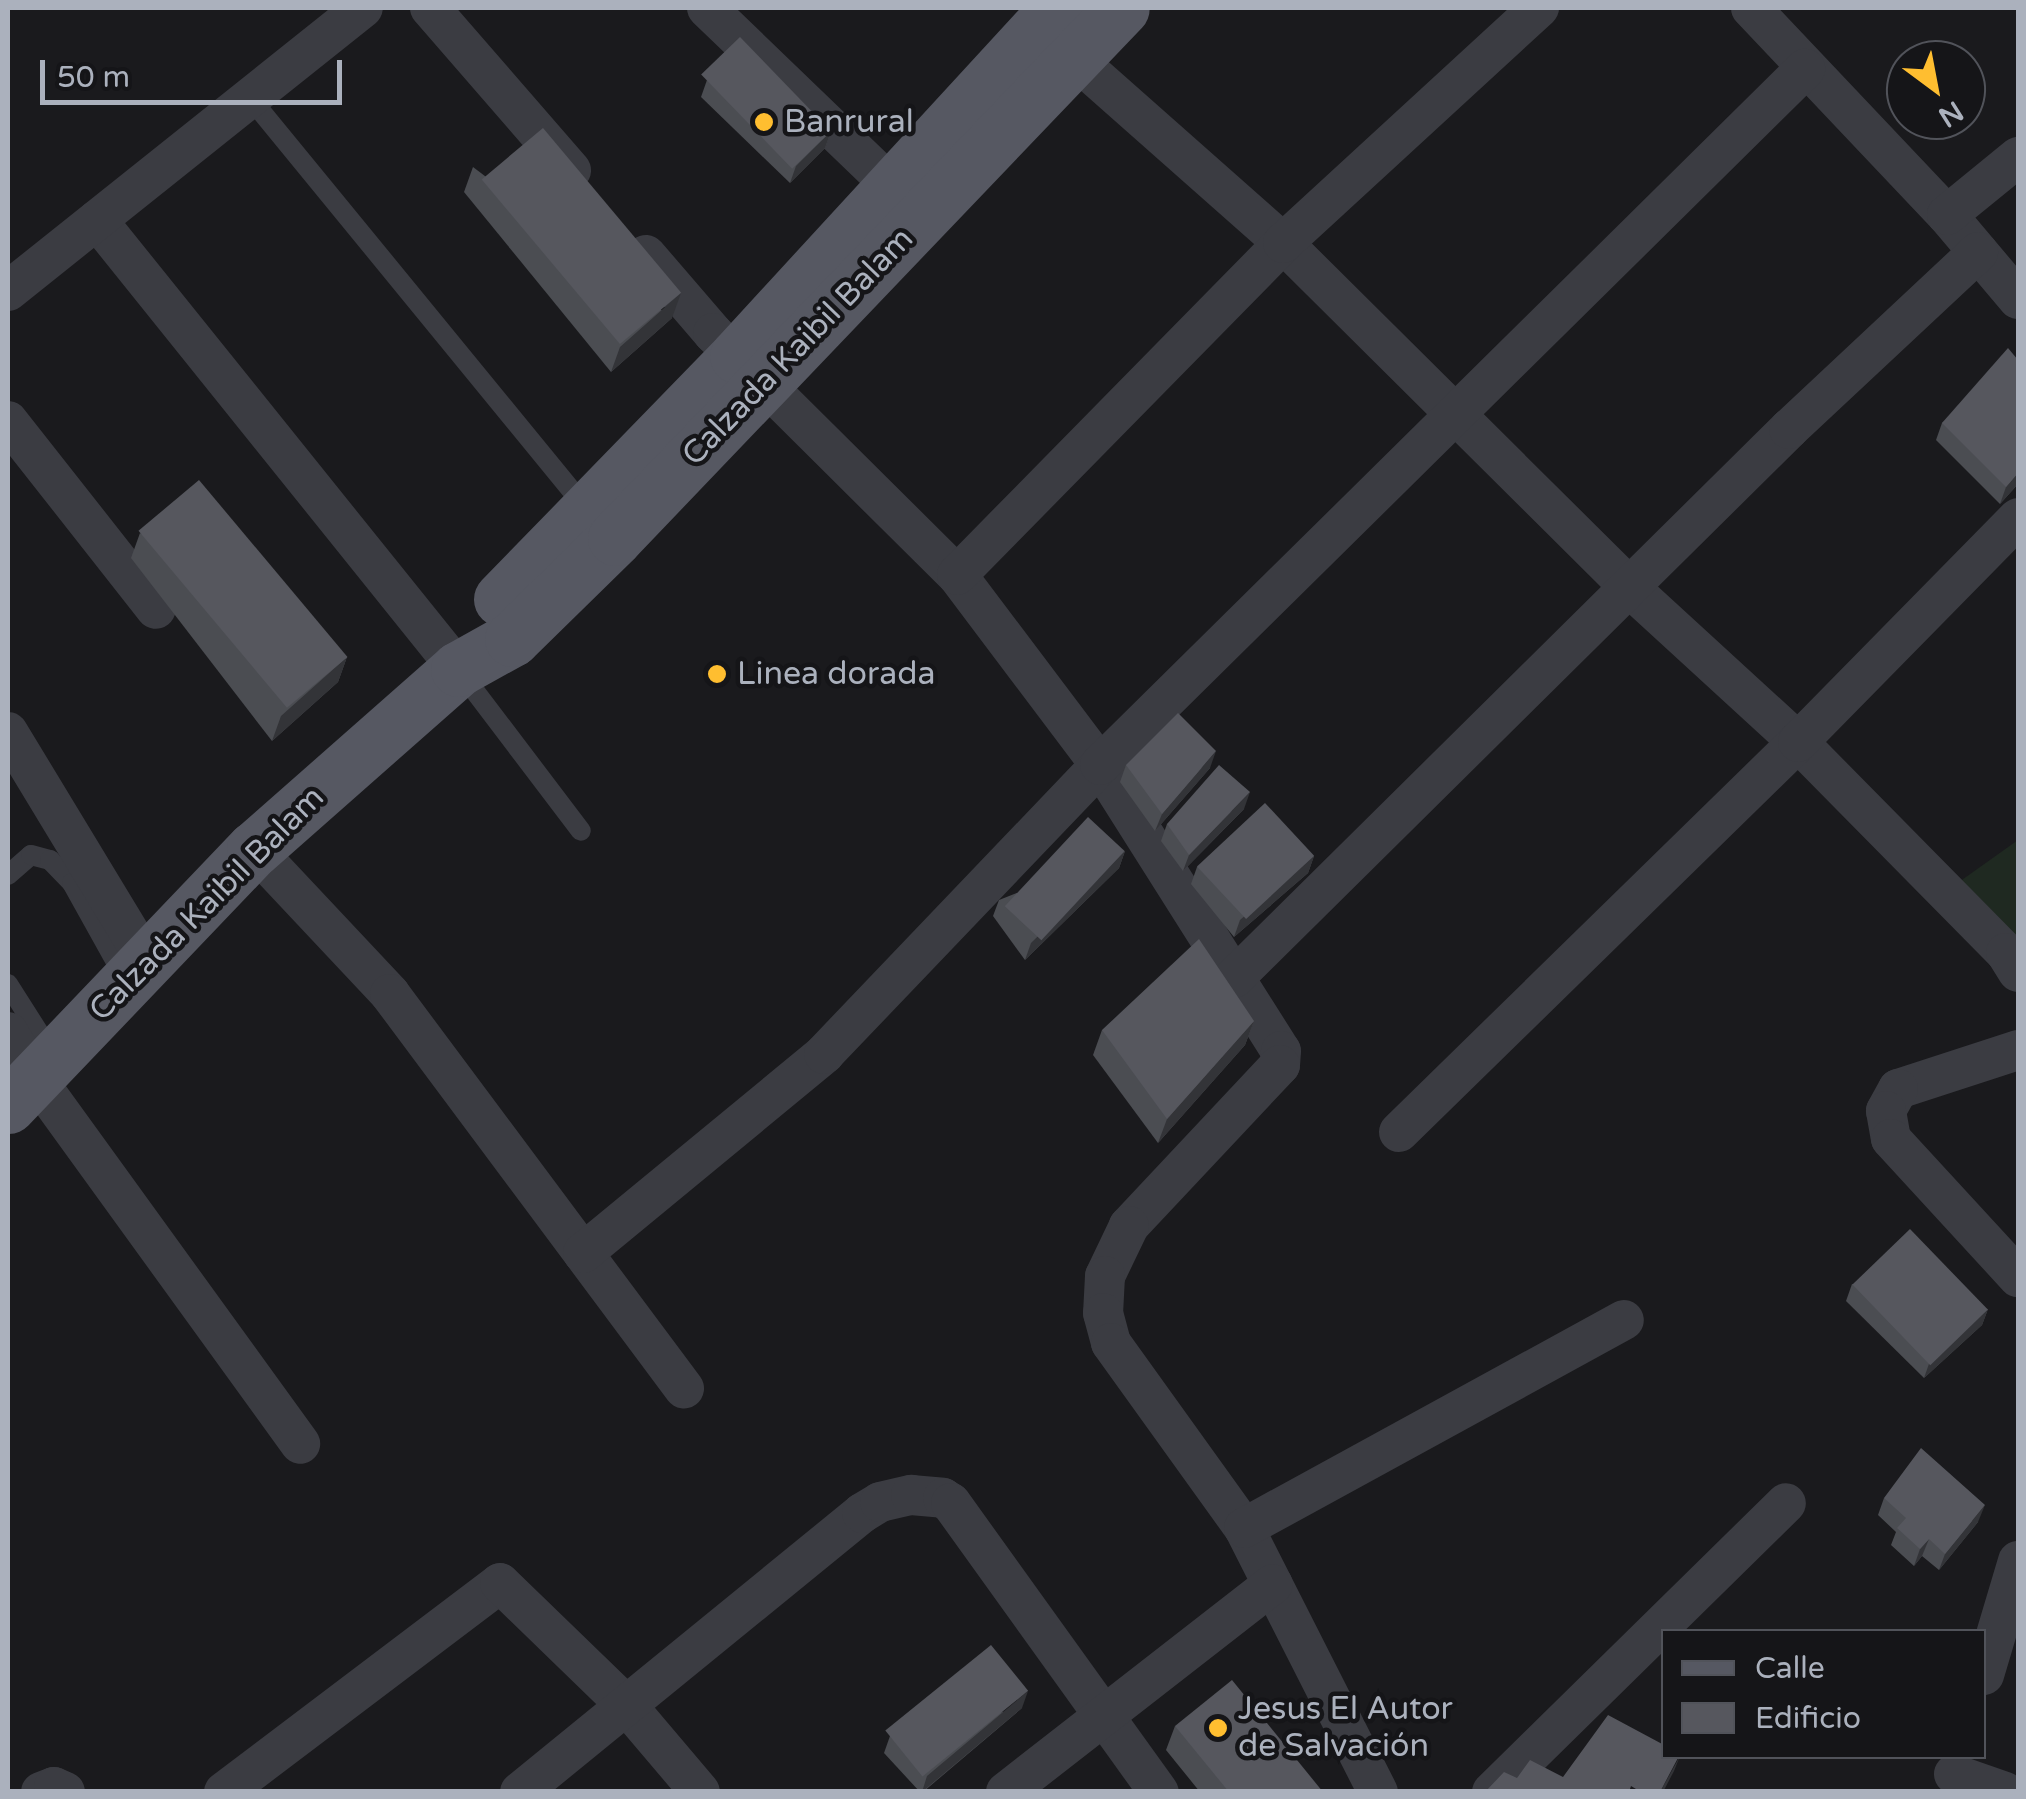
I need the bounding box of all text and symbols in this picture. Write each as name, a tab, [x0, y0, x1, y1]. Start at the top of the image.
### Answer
scale bar	[45, 40, 348, 102]
north arrow	[1886, 40, 1986, 140]
text: 50 m	[57, 59, 130, 96]
text: N	[1932, 93, 1969, 134]
place label: Banrural	[784, 103, 914, 141]
marker: Banrural	[753, 111, 775, 133]
street label: Calzada Kaibil Balam	[674, 220, 922, 474]
place label: Linea dorada	[737, 655, 935, 693]
marker: Linea dorada	[706, 663, 728, 685]
street label: Calzada Kaibil Balam	[82, 779, 332, 1029]
legend	[1661, 1629, 1986, 1759]
text: Calle	[1755, 1650, 1825, 1687]
place label: Jesus El Autor de Salvación	[1238, 1691, 1453, 1766]
text: Edificio	[1755, 1700, 1861, 1737]
marker: Jesus El Autor de Salvación	[1207, 1717, 1229, 1739]

